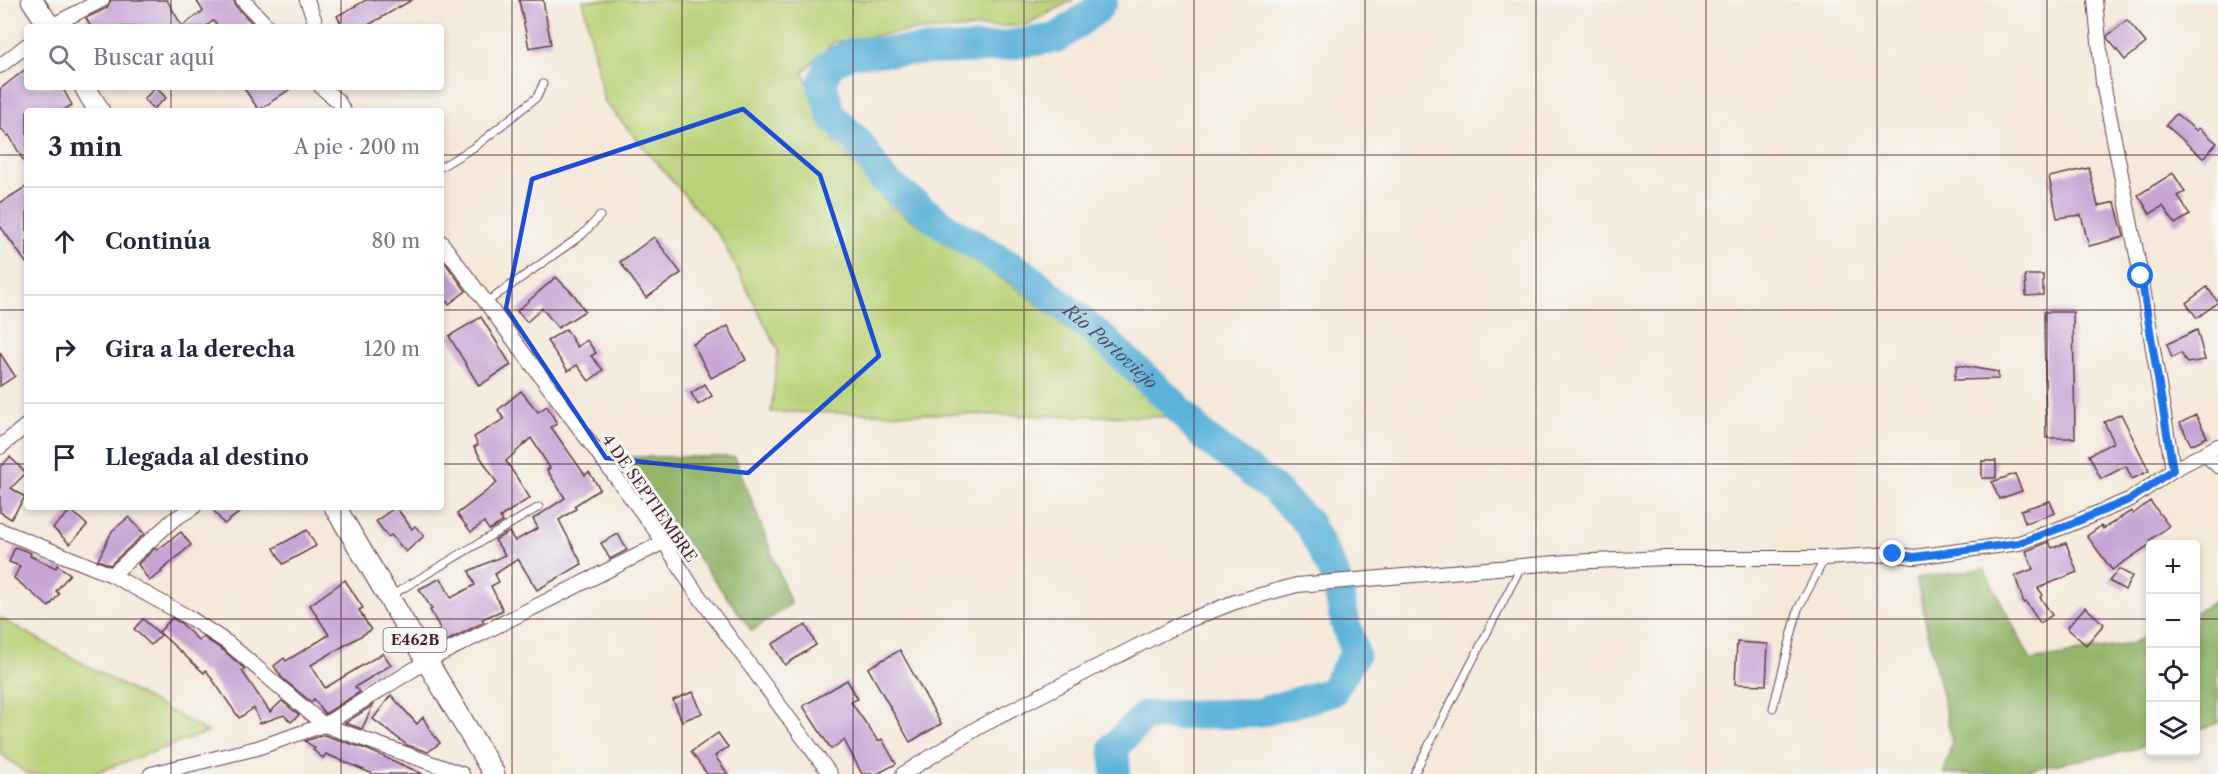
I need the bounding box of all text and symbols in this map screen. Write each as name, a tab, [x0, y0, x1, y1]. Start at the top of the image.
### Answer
search box	[24, 24, 444, 90]
icon: search	[45, 41, 78, 74]
text: Buscar aquí	[93, 44, 215, 71]
text: 3 min	[48, 131, 122, 163]
text: A pie · 200 m	[294, 135, 420, 159]
icon: ahead	[48, 225, 81, 258]
text: Continúa	[105, 228, 211, 255]
text: 80 m	[372, 229, 420, 253]
route start	[2127, 262, 2153, 288]
water label: Río Portoviejo	[1057, 298, 1162, 394]
icon: right	[48, 333, 81, 366]
text: Gira a la derecha	[105, 336, 295, 363]
text: 120 m	[363, 337, 420, 361]
street label: 4 DE SEPTIEMBRE	[598, 430, 702, 566]
icon: arrive	[48, 441, 81, 474]
text: Llegada al destino	[105, 444, 309, 471]
route end	[1879, 540, 1905, 566]
map controls	[2146, 540, 2200, 756]
button: +	[2146, 540, 2200, 594]
button: −	[2146, 594, 2200, 648]
road number: E462B	[384, 628, 446, 652]
button: locate	[2146, 648, 2200, 702]
button: layers	[2146, 702, 2200, 756]

